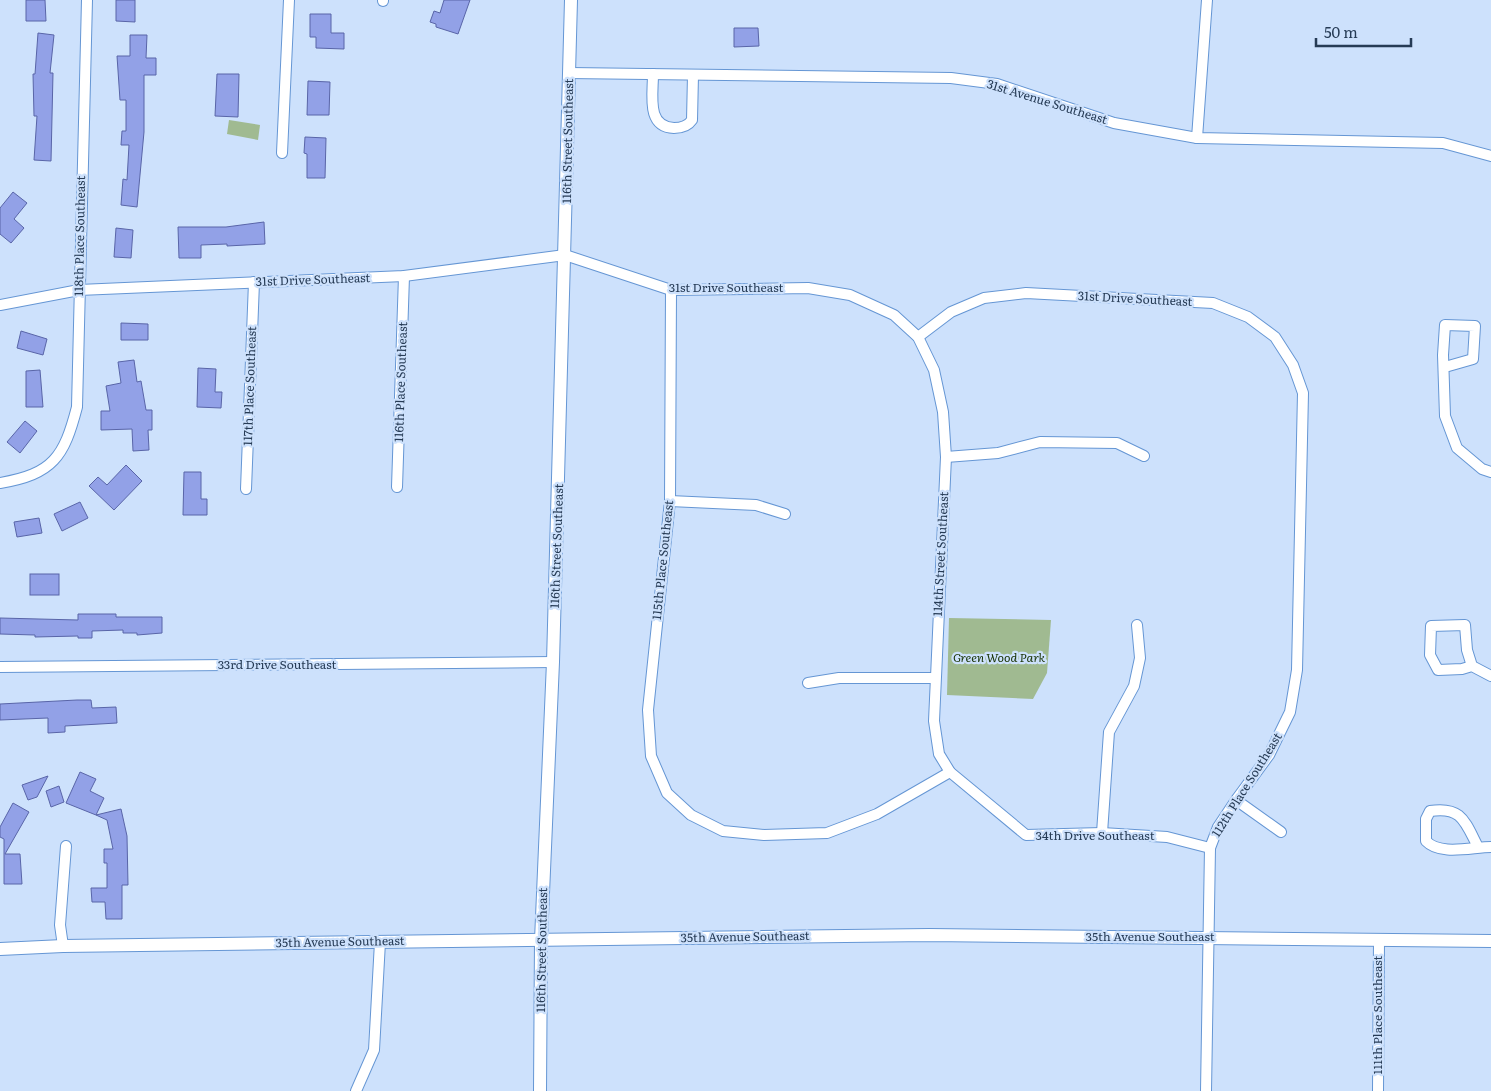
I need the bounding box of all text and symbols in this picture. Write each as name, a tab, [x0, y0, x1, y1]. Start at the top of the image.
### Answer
scale bar	[1316, 15, 1411, 47]
text: 50 m	[1324, 20, 1358, 43]
street label: 31st Avenue Southeast	[985, 74, 1110, 128]
street label: 116th Street Southeast	[557, 78, 577, 204]
street label: 118th Place Southeast	[69, 175, 89, 296]
street label: 31st Drive Southeast	[255, 268, 371, 290]
street label: 31st Drive Southeast	[669, 278, 784, 296]
street label: 31st Drive Southeast	[1077, 286, 1193, 310]
street label: 116th Place Southeast	[389, 321, 411, 442]
street label: 117th Place Southeast	[238, 326, 260, 446]
street label: 116th Street Southeast	[545, 483, 567, 609]
street label: 114th Street Southeast	[928, 491, 952, 617]
street label: 115th Place Southeast	[647, 499, 677, 621]
park label: Green Wood Park	[953, 648, 1046, 666]
street label: 33rd Drive Southeast	[218, 655, 337, 673]
street label: 112th Place Southeast	[1207, 729, 1286, 840]
street label: 34th Drive Southeast	[1035, 826, 1155, 844]
street label: 116th Street Southeast	[531, 887, 551, 1013]
street label: 35th Avenue Southeast	[680, 926, 810, 946]
street label: 35th Avenue Southeast	[1085, 927, 1215, 945]
street label: 35th Avenue Southeast	[275, 931, 405, 951]
street label: 111th Place Southeast	[1368, 955, 1386, 1074]

